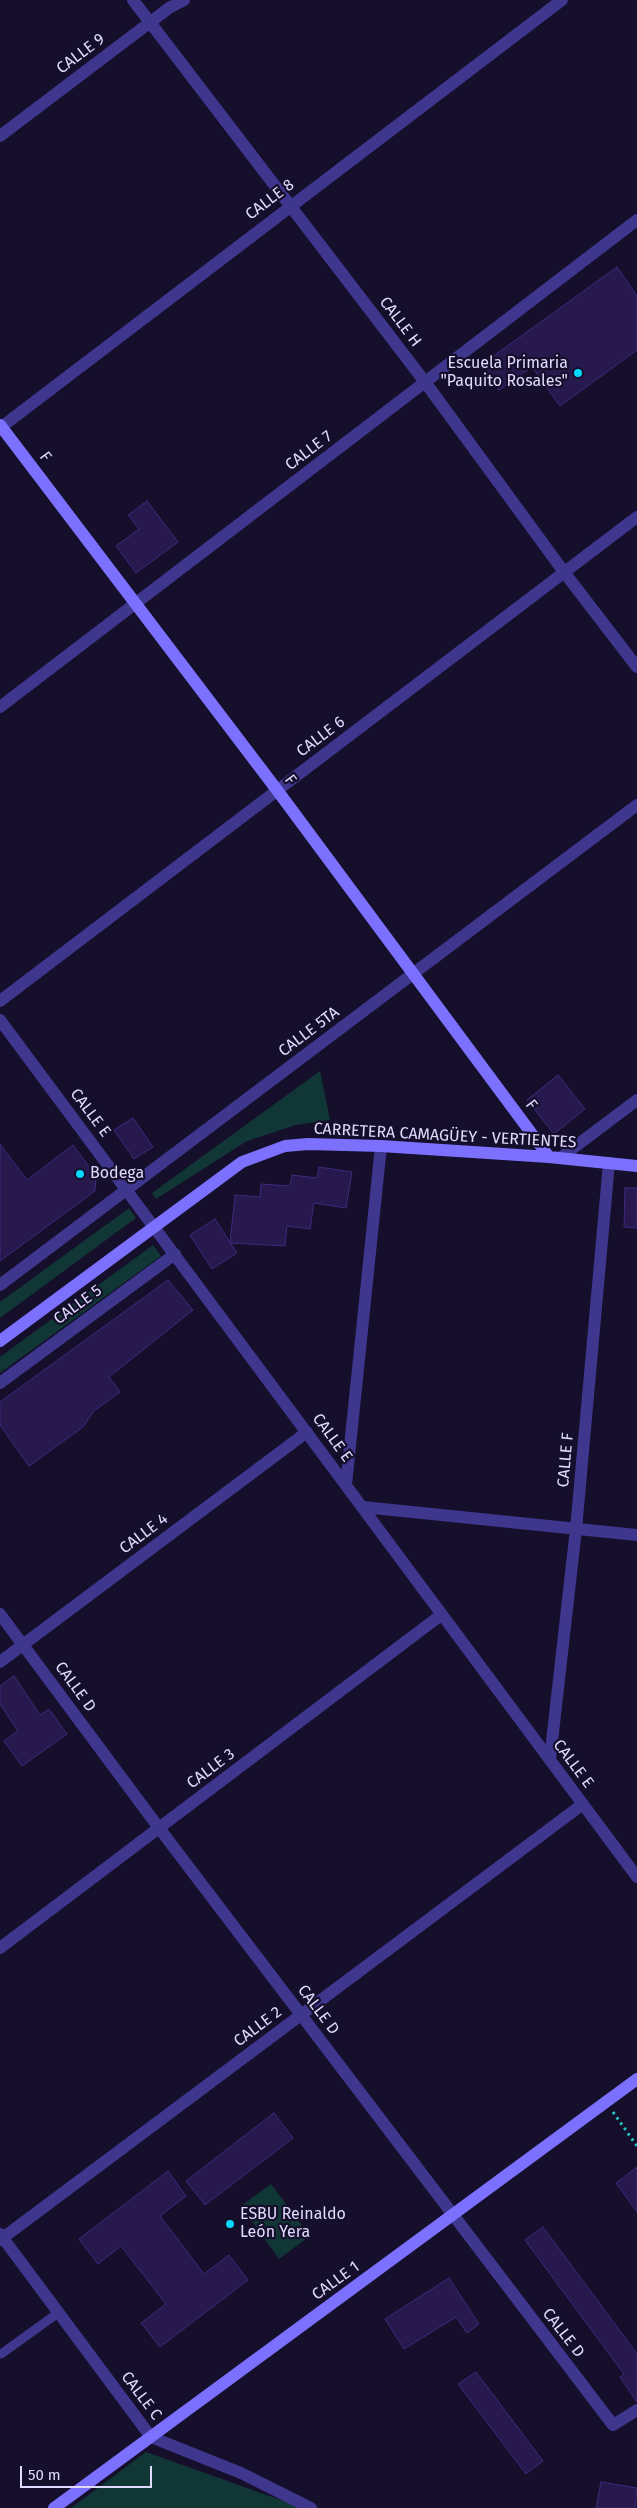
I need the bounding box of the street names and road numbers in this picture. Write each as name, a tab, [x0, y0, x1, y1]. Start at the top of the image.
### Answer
street label: CALLE 9	[53, 30, 109, 78]
street label: CALLE 8	[242, 176, 298, 224]
street label: CALLE H	[375, 293, 425, 351]
street label: CALLE 7	[282, 427, 336, 475]
street label: F	[35, 448, 55, 466]
street label: CALLE 6	[293, 713, 349, 761]
street label: F	[280, 771, 300, 789]
street label: CALLE 5TA	[275, 1003, 343, 1061]
street label: CALLE E	[66, 1085, 114, 1141]
street label: F	[521, 1096, 541, 1114]
street label: CARRETERA CAMAGÜEY - VERTIENTES	[313, 1120, 577, 1152]
street label: CALLE 5	[50, 1281, 106, 1329]
street label: CALLE E	[308, 1410, 356, 1466]
street label: CALLE F	[554, 1432, 578, 1488]
street label: CALLE 4	[116, 1510, 172, 1558]
street label: CALLE D	[50, 1658, 100, 1716]
street label: CALLE E	[549, 1736, 597, 1792]
street label: CALLE 3	[183, 1745, 239, 1793]
street label: CALLE D	[293, 1981, 343, 2039]
street label: CALLE 2	[230, 2003, 286, 2051]
street label: CALLE 1	[309, 2257, 363, 2305]
street label: CALLE D	[538, 2305, 588, 2361]
street label: CALLE C	[117, 2368, 165, 2424]

